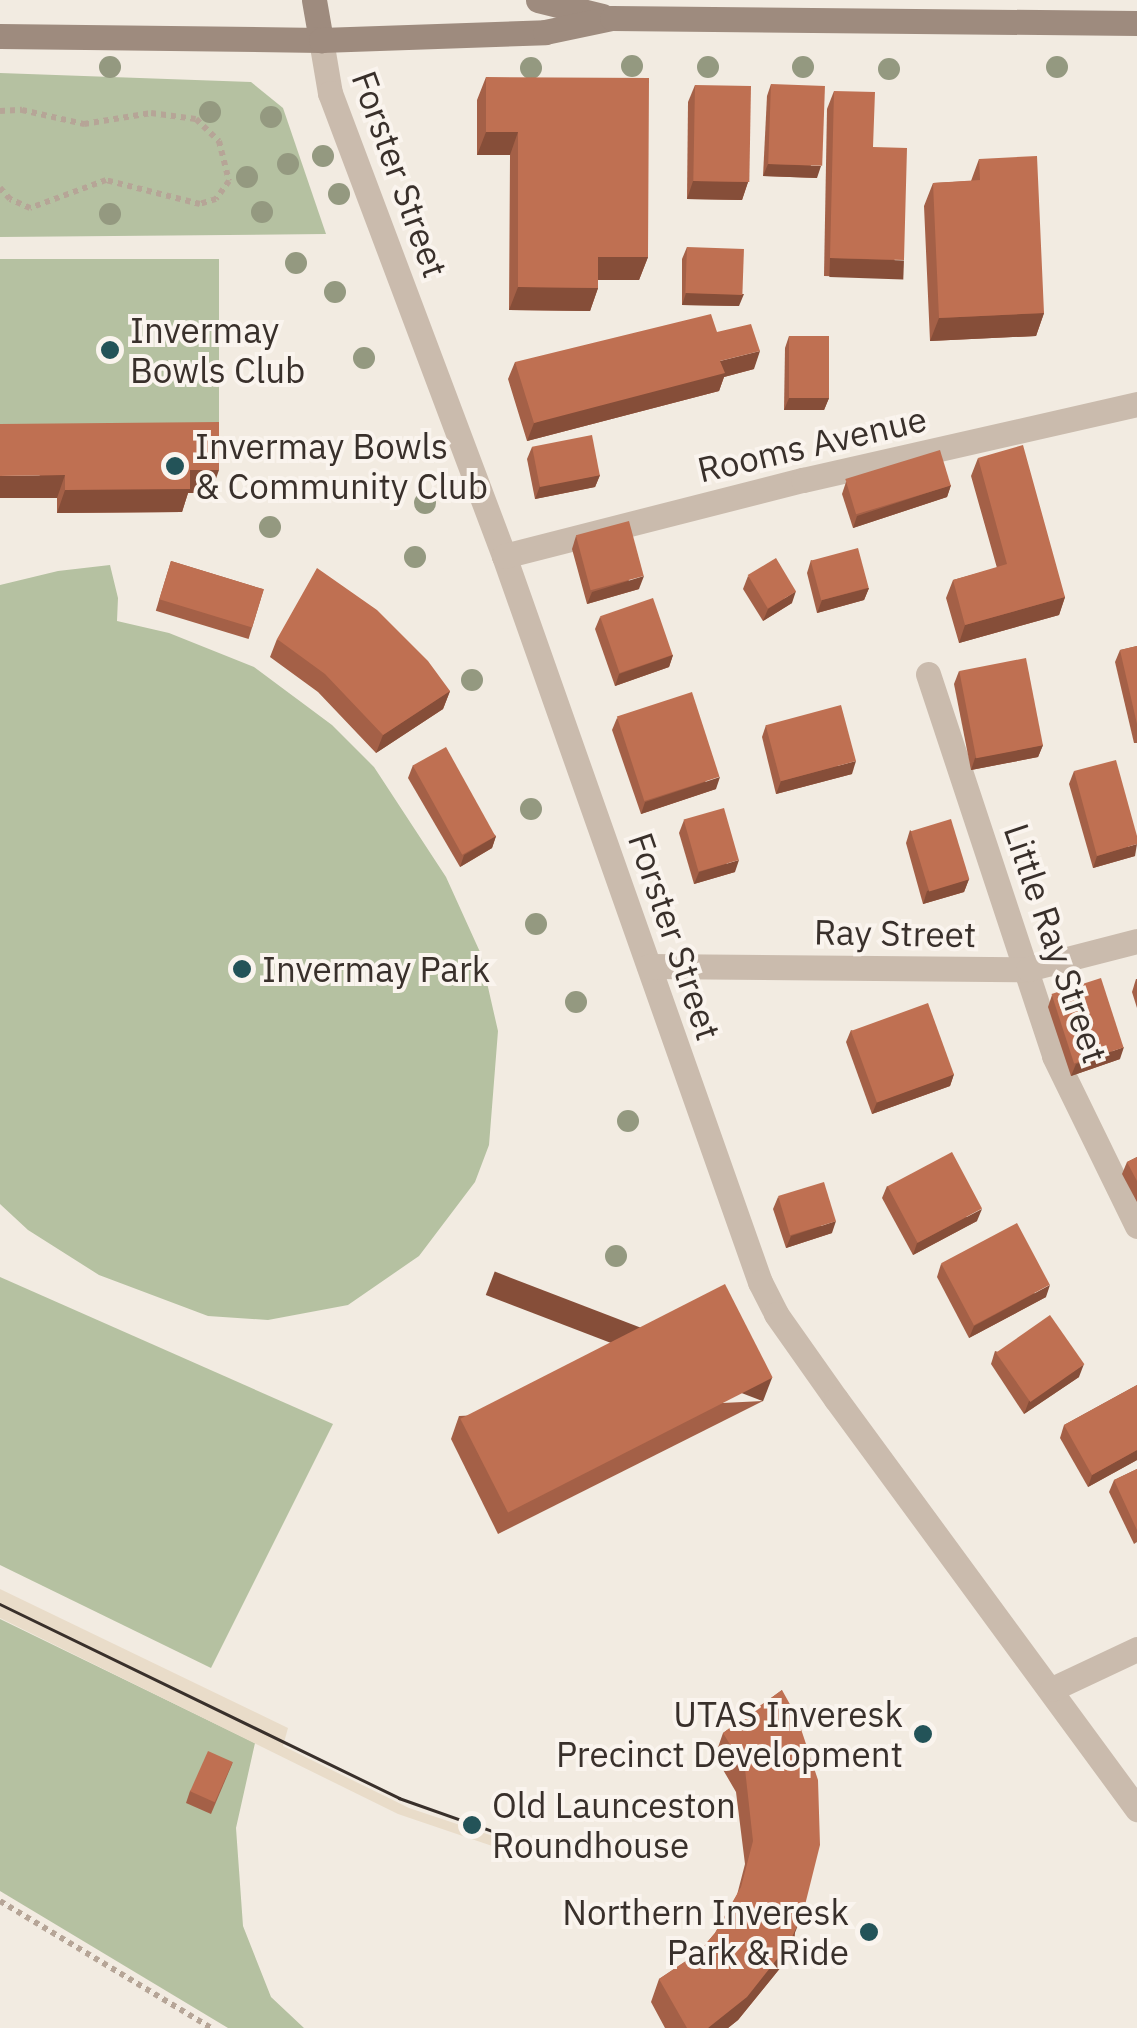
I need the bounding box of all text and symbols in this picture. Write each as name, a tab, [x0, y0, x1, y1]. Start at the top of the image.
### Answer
street label: Forster Street	[343, 65, 457, 283]
place label: Invermay Bowls Club	[130, 309, 305, 391]
marker: Invermay Bowls Club	[99, 339, 121, 361]
street label: Rooms Avenue	[693, 397, 931, 491]
place label: Invermay Bowls & Community Club	[195, 425, 488, 507]
marker: Invermay Bowls & Community Club	[164, 455, 186, 477]
street label: Little Ray Street	[995, 818, 1117, 1068]
street label: Forster Street	[620, 827, 730, 1045]
street label: Ray Street	[813, 911, 977, 955]
place label: Invermay Park	[262, 948, 490, 990]
marker: Invermay Park	[231, 958, 253, 980]
place label: UTAS Inveresk Precinct Development	[556, 1693, 903, 1775]
marker: UTAS Inveresk Precinct Development	[912, 1723, 934, 1745]
place label: Old Launceston Roundhouse	[492, 1784, 736, 1866]
marker: Old Launceston Roundhouse	[461, 1814, 483, 1836]
place label: Northern Inveresk Park & Ride	[562, 1891, 849, 1973]
marker: Northern Inveresk Park & Ride	[858, 1921, 880, 1943]

